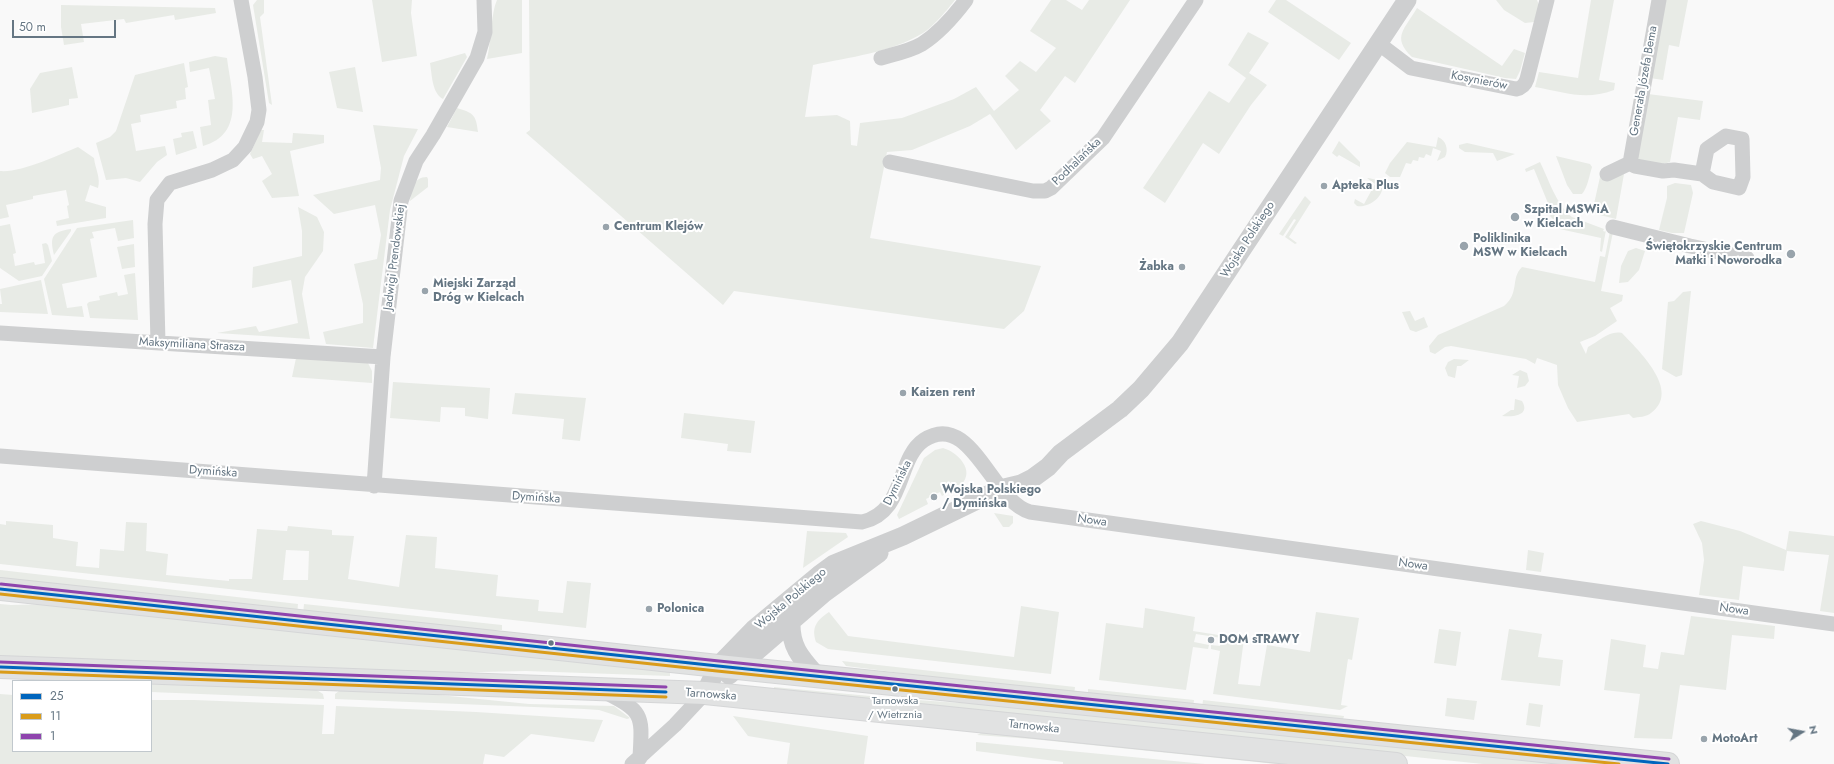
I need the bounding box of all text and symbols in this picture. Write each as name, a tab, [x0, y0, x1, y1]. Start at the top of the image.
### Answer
scale bar	[14, 12, 118, 38]
text: 50 m	[19, 18, 46, 36]
street label: Generała Józefa Bema	[1627, 25, 1661, 137]
street label: Kosynierów	[1450, 68, 1508, 94]
street label: Podhalańska	[1050, 135, 1104, 189]
place label: Apteka Plus	[1332, 179, 1399, 193]
marker: Apteka Plus	[1319, 181, 1329, 191]
street label: Wojska Polskiego	[1218, 199, 1278, 281]
street label: Jadwigi Prendowskiej	[381, 203, 409, 311]
place label: Szpital MSWiA w Kielcach	[1524, 203, 1609, 231]
marker: Szpital MSWiA w Kielcach	[1509, 211, 1521, 223]
place label: Centrum Klejów	[614, 220, 703, 234]
marker: Centrum Klejów	[601, 222, 611, 232]
place label: Poliklinika MSW w Kielcach	[1473, 232, 1567, 260]
marker: Poliklinika MSW w Kielcach	[1458, 240, 1470, 252]
place label: Świętokrzyskie Centrum Matki i Noworodka	[1646, 240, 1782, 268]
marker: Świętokrzyskie Centrum Matki i Noworodka	[1785, 248, 1797, 260]
place label: Żabka	[1139, 260, 1174, 274]
marker: Żabka	[1177, 262, 1187, 272]
place label: Miejski Zarząd Dróg w Kielcach	[433, 277, 524, 305]
marker: Miejski Zarząd Dróg w Kielcach	[420, 286, 430, 296]
street label: Maksymiliana Strasza	[139, 335, 245, 355]
place label: Kaizen rent	[911, 386, 975, 400]
marker: Kaizen rent	[898, 388, 908, 398]
street label: Dymińska	[881, 458, 915, 508]
street label: Dymińska	[188, 463, 238, 481]
place label: Wojska Polskiego / Dymińska	[942, 483, 1041, 511]
street label: Dymińska	[511, 489, 561, 507]
marker: Wojska Polskiego / Dymińska	[929, 492, 939, 502]
street label: Nowa	[1076, 512, 1108, 530]
street label: Nowa	[1397, 556, 1429, 574]
street label: Wojska Polskiego	[753, 565, 829, 633]
street label: Nowa	[1718, 601, 1750, 619]
place label: Polonica	[657, 602, 704, 616]
marker: Polonica	[644, 604, 654, 614]
place label: DOM sTRAWY	[1219, 633, 1300, 647]
marker: DOM sTRAWY	[1206, 635, 1216, 645]
unlabelled marker	[546, 638, 556, 648]
legend	[12, 680, 152, 752]
marker: Tarnowska / Wietrznia	[890, 684, 900, 694]
street label: Tarnowska	[685, 686, 737, 704]
text: 25	[50, 687, 64, 705]
place label: Tarnowska / Wietrznia	[868, 694, 922, 720]
text: 11	[50, 707, 61, 725]
north arrow	[1782, 712, 1822, 752]
street label: Tarnowska	[1008, 717, 1060, 737]
text: N	[1805, 724, 1822, 736]
text: 1	[50, 727, 55, 745]
place label: MotoArt	[1712, 732, 1758, 746]
marker: MotoArt	[1699, 734, 1709, 744]

